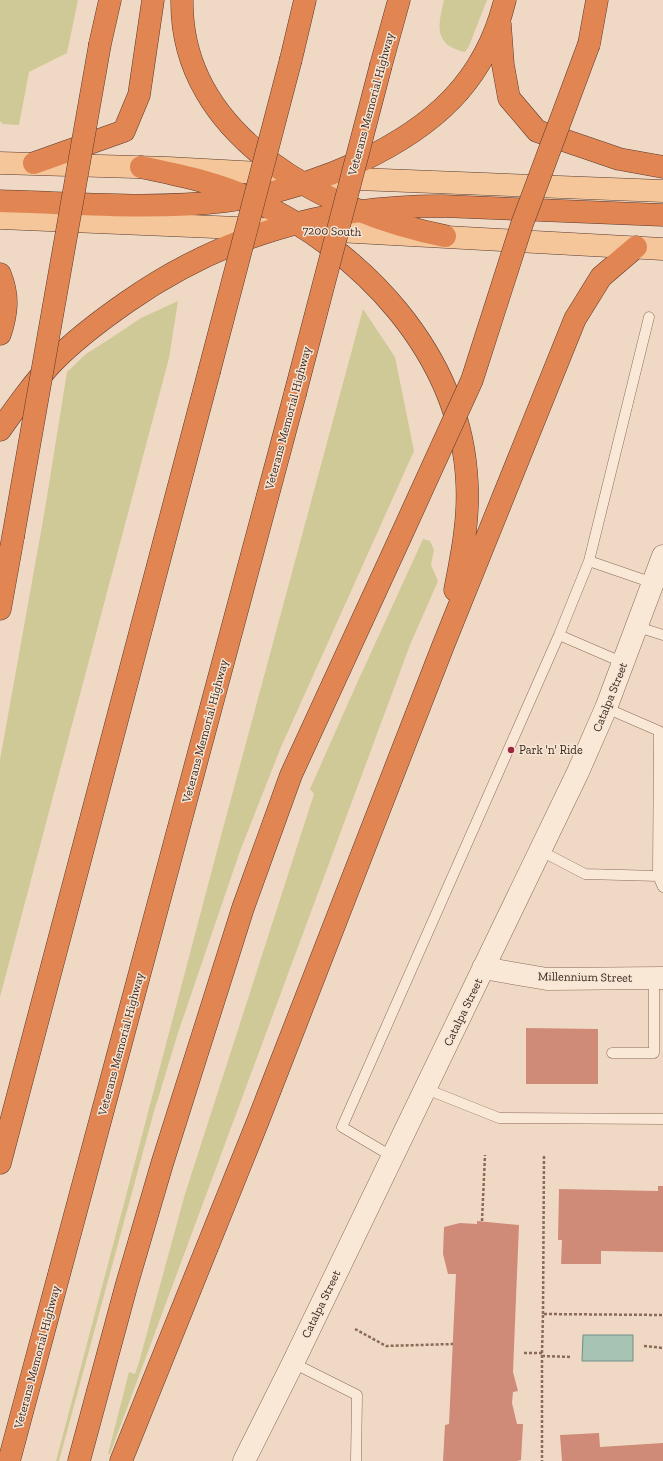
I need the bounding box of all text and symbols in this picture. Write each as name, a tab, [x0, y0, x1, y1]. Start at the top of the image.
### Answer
street label: Veterans Memorial Highway	[345, 30, 397, 178]
street label: 7200 South	[302, 223, 362, 239]
street label: Veterans Memorial Highway	[262, 344, 314, 492]
street label: Veterans Memorial Highway	[179, 657, 231, 805]
street label: Catalpa Street	[590, 660, 631, 734]
place label: Park 'n' Ride	[519, 743, 583, 757]
marker: Park 'n' Ride	[506, 745, 516, 755]
street label: Millennium Street	[538, 969, 633, 985]
street label: Veterans Memorial Highway	[95, 970, 147, 1118]
street label: Catalpa Street	[441, 975, 486, 1048]
street label: Catalpa Street	[299, 1267, 344, 1340]
street label: Veterans Memorial Highway	[11, 1283, 63, 1431]

